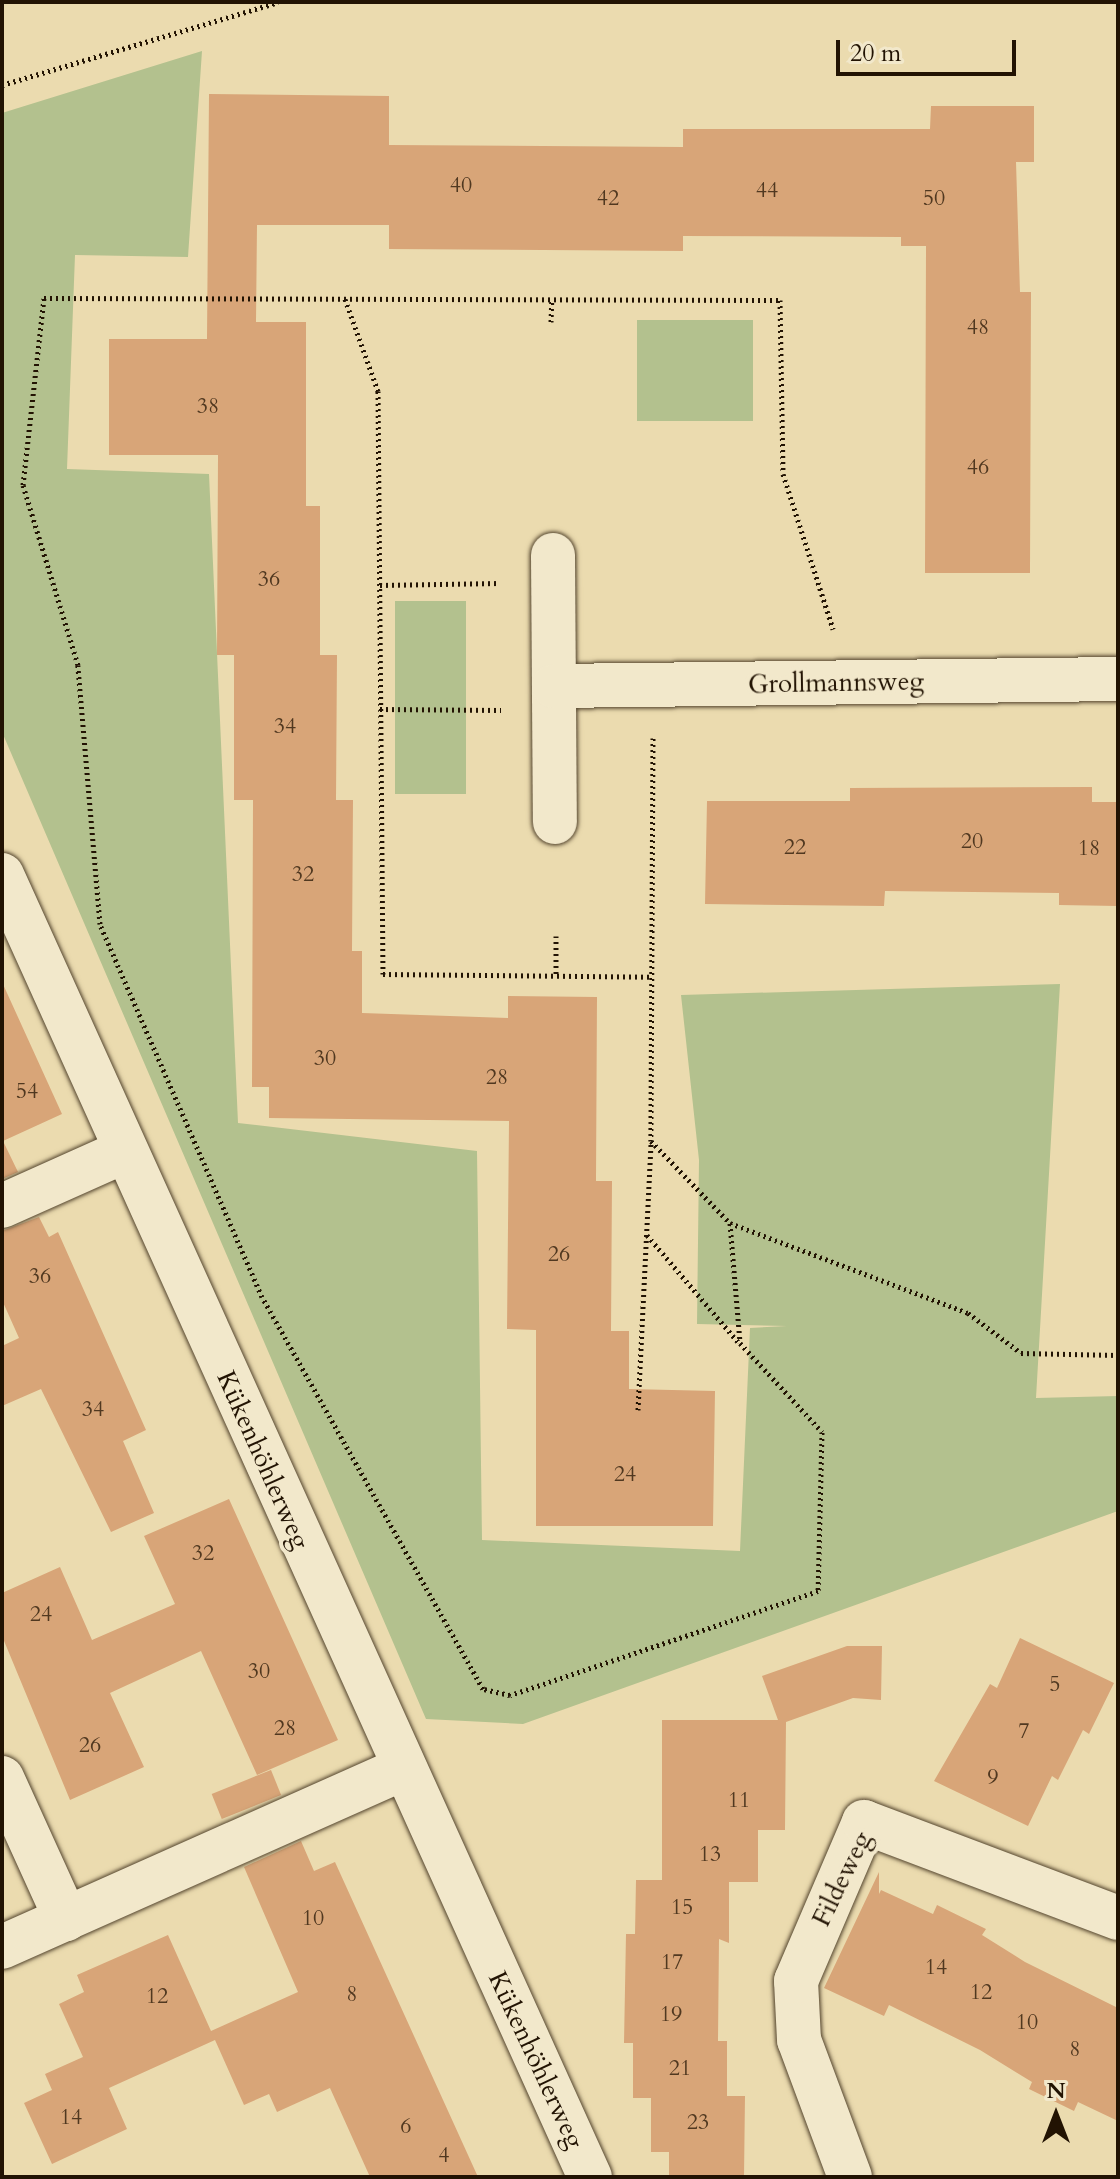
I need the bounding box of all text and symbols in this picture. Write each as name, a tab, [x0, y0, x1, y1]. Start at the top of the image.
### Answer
scale bar	[840, 24, 1020, 74]
text: 20 m	[850, 37, 901, 70]
house number: 40	[450, 173, 472, 199]
house number: 44	[756, 178, 778, 204]
house number: 42	[597, 186, 619, 212]
house number: 50	[923, 186, 945, 212]
house number: 48	[967, 315, 989, 341]
house number: 38	[197, 394, 219, 420]
house number: 46	[967, 455, 989, 481]
house number: 36	[258, 567, 280, 593]
street label: Grollmannsweg	[748, 666, 924, 700]
house number: 34	[274, 714, 296, 740]
house number: 20	[961, 829, 983, 855]
house number: 22	[784, 835, 806, 861]
house number: 18	[1078, 836, 1100, 862]
house number: 32	[292, 862, 314, 888]
house number: 30	[314, 1046, 336, 1072]
house number: 28	[486, 1065, 508, 1091]
house number: 54	[16, 1079, 38, 1105]
house number: 26	[548, 1242, 570, 1268]
house number: 36	[29, 1264, 51, 1290]
street label: Kükenhöhlerweg	[210, 1366, 316, 1554]
house number: 34	[82, 1397, 104, 1423]
house number: 24	[614, 1462, 636, 1488]
house number: 32	[192, 1541, 214, 1567]
house number: 24	[30, 1602, 52, 1628]
house number: 30	[248, 1659, 270, 1685]
house number: 5	[1049, 1672, 1061, 1698]
house number: 28	[274, 1716, 296, 1742]
house number: 7	[1018, 1719, 1030, 1745]
house number: 26	[79, 1733, 101, 1759]
house number: 9	[987, 1765, 999, 1791]
house number: 11	[728, 1788, 750, 1814]
street label: Fildeweg	[806, 1826, 878, 1932]
house number: 13	[699, 1842, 721, 1868]
house number: 15	[671, 1895, 693, 1921]
house number: 10	[302, 1906, 324, 1932]
house number: 17	[661, 1950, 683, 1976]
house number: 14	[925, 1955, 947, 1981]
street label: Kükenhöhlerweg	[481, 1966, 591, 2154]
house number: 12	[970, 1980, 992, 2006]
house number: 8	[346, 1982, 358, 2008]
house number: 12	[146, 1984, 168, 2010]
house number: 19	[660, 2002, 682, 2028]
house number: 10	[1016, 2010, 1038, 2036]
house number: 8	[1069, 2037, 1081, 2063]
house number: 21	[669, 2056, 691, 2082]
north arrow	[1016, 2075, 1096, 2155]
text: N	[1046, 2076, 1066, 2106]
house number: 14	[60, 2105, 82, 2131]
house number: 23	[687, 2110, 709, 2136]
house number: 6	[400, 2114, 412, 2140]
house number: 4	[438, 2143, 450, 2169]

